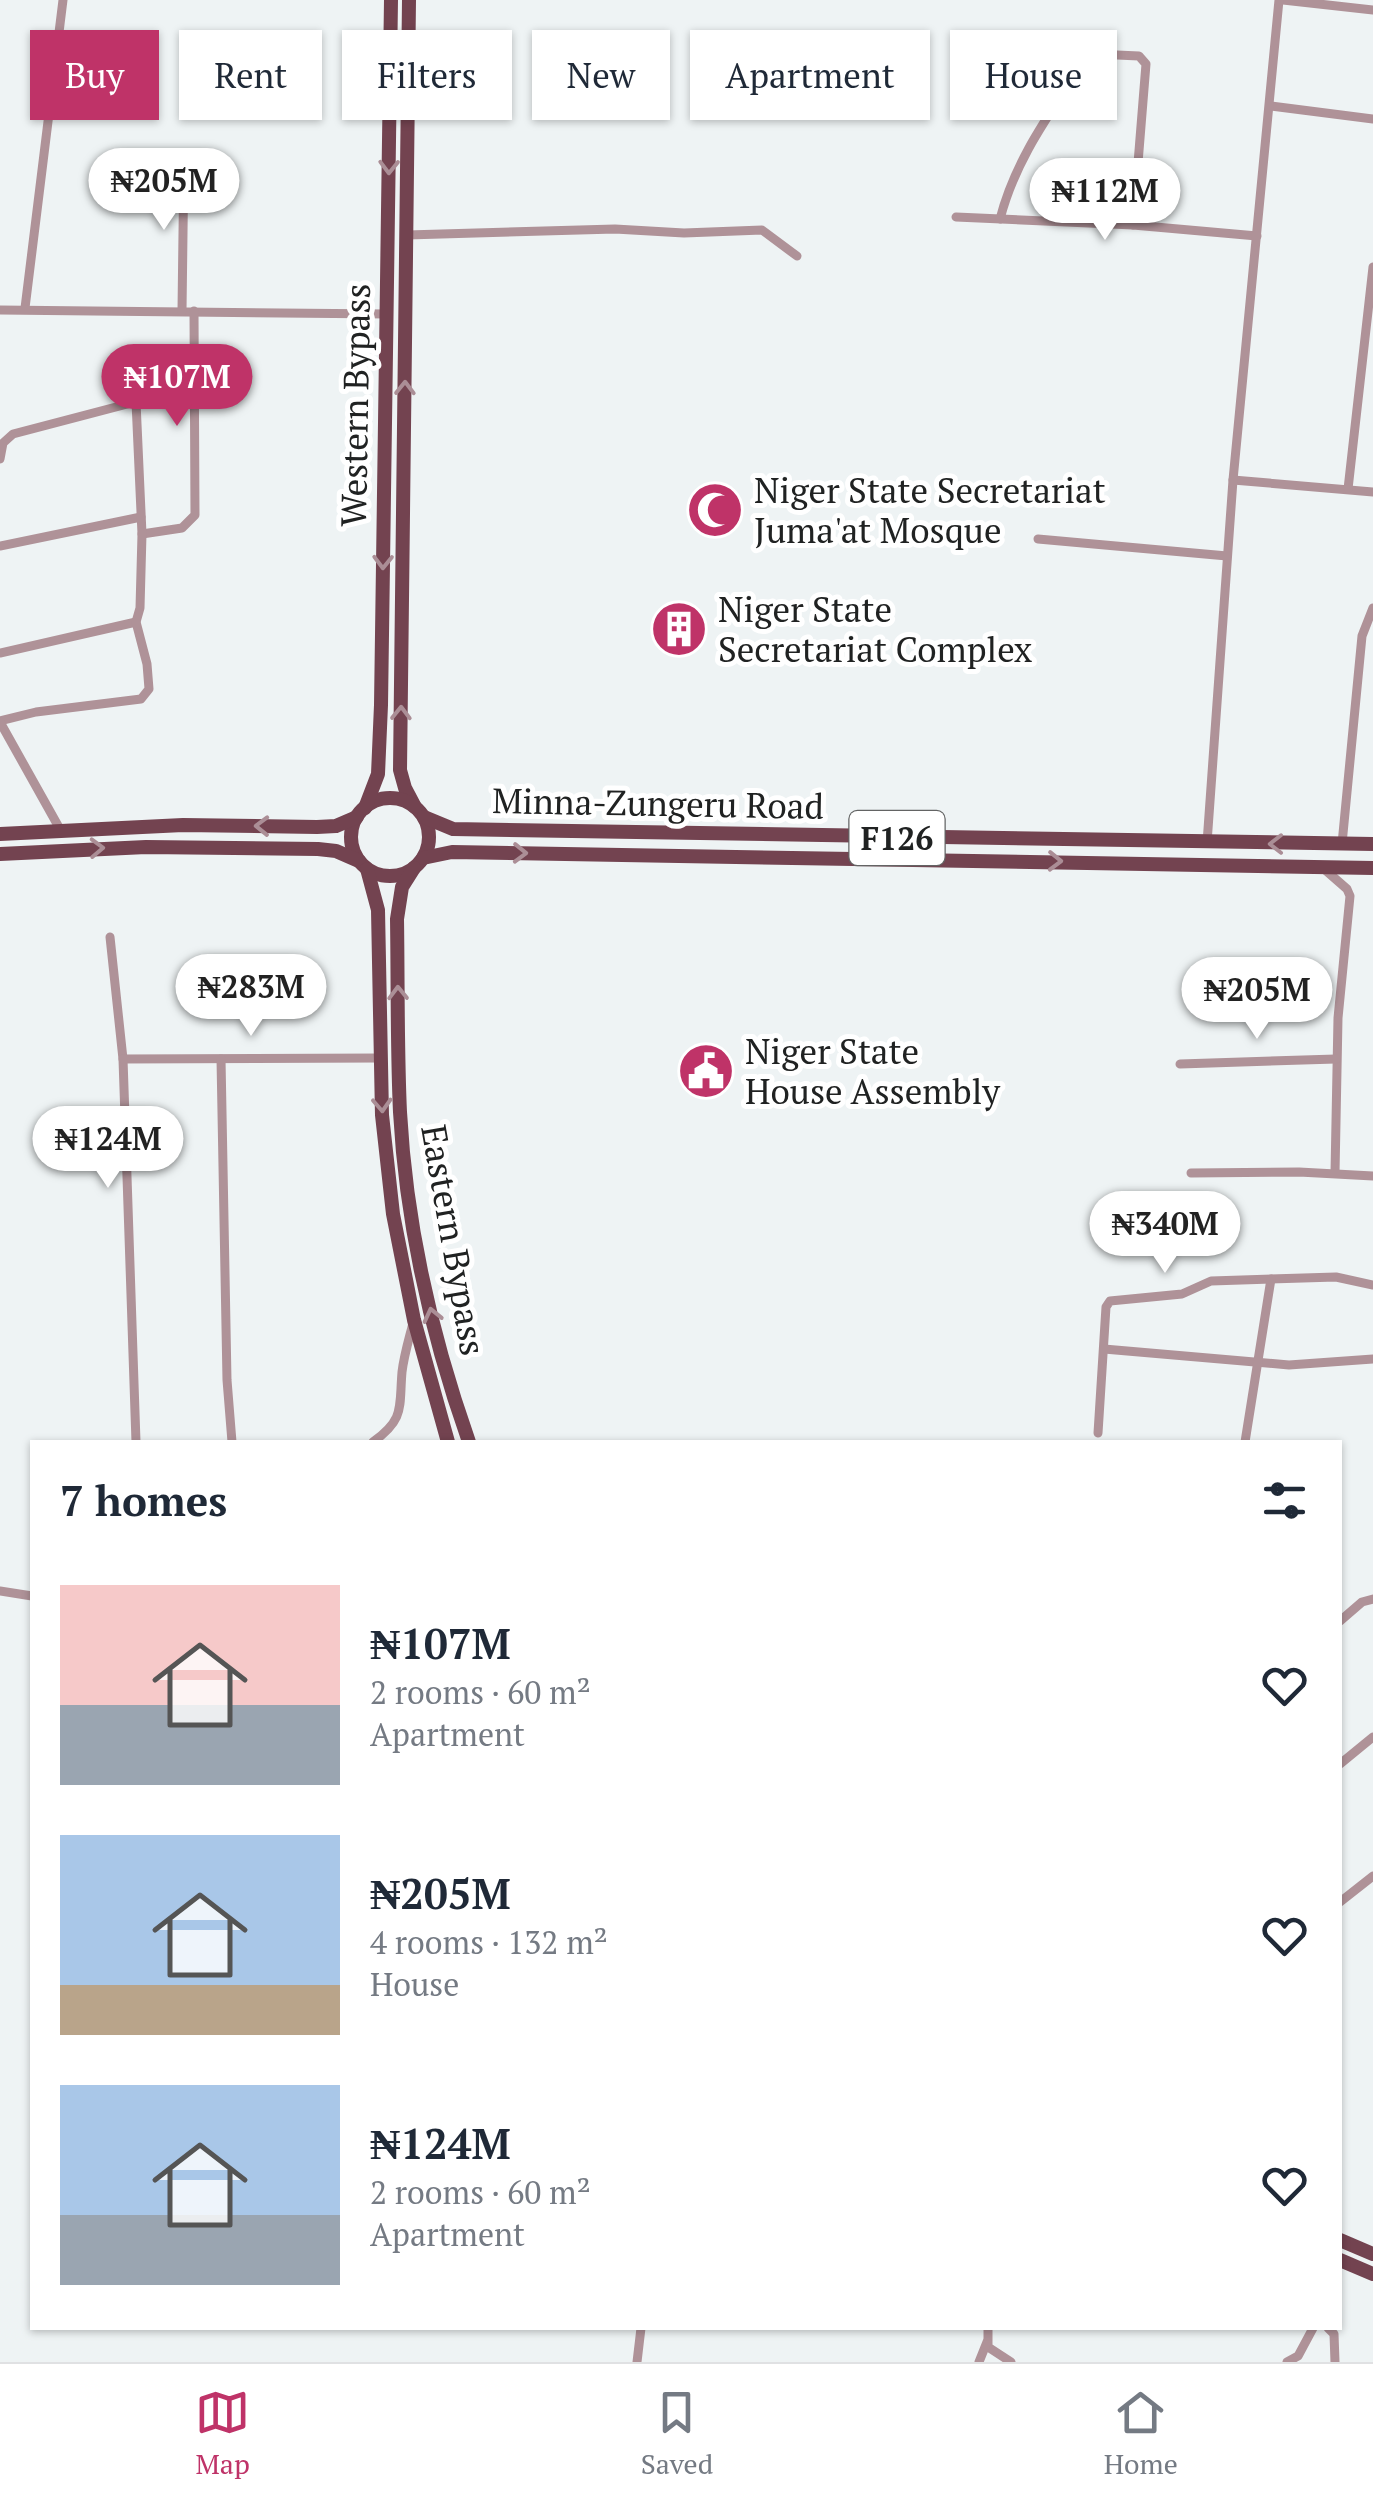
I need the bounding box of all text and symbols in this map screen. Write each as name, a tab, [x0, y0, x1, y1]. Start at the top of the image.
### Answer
chip: Buy	[30, 30, 159, 120]
chip: Rent	[179, 30, 322, 120]
chip: Filters	[342, 30, 512, 120]
chip: New	[532, 30, 670, 120]
chip: Apartment	[690, 30, 930, 120]
chip: House	[950, 30, 1117, 120]
pin: ₦205M	[94, 148, 234, 233]
pin: ₦112M	[1035, 158, 1175, 243]
text: ₦205M	[110, 159, 218, 201]
one-way arrow	[378, 160, 399, 176]
text: ₦112M	[1051, 169, 1159, 211]
street label: Western Bypass	[330, 283, 380, 527]
pin: ₦107M	[107, 344, 247, 429]
text: ₦107M	[123, 355, 231, 397]
one-way arrow	[394, 379, 415, 395]
place label: Niger State Secretariat Juma'at Mosque	[754, 467, 1106, 553]
mosque icon: Niger State Secretariat Juma'at Mosque	[685, 480, 745, 540]
one-way arrow	[372, 556, 394, 571]
place label: Niger State Secretariat Complex	[718, 586, 1032, 672]
building icon: Niger State Secretariat Complex	[649, 599, 709, 659]
one-way arrow	[390, 704, 412, 720]
street label: Minna-Zungeru Road	[492, 777, 824, 829]
road number: F126	[850, 811, 944, 865]
one-way arrow	[253, 816, 269, 837]
one-way arrow	[1267, 833, 1282, 855]
one-way arrow	[90, 838, 106, 859]
one-way arrow	[512, 842, 528, 864]
one-way arrow	[1047, 850, 1063, 871]
pin: ₦283M	[181, 954, 321, 1039]
pin: ₦205M	[1187, 957, 1327, 1042]
text: ₦283M	[197, 965, 305, 1007]
text: ₦205M	[1203, 968, 1311, 1010]
one-way arrow	[388, 985, 409, 1001]
place label: Niger State House Assembly	[745, 1028, 1001, 1114]
public building icon: Niger State House Assembly	[676, 1041, 736, 1101]
one-way arrow	[371, 1097, 392, 1113]
pin: ₦124M	[38, 1106, 178, 1191]
text: ₦124M	[54, 1117, 162, 1159]
street label: Eastern Bypass	[411, 1121, 497, 1359]
pin: ₦340M	[1095, 1191, 1235, 1276]
text: ₦340M	[1111, 1202, 1219, 1244]
one-way arrow	[423, 1307, 444, 1324]
text: 7 homes	[60, 1472, 227, 1528]
icon: filters	[1257, 1473, 1312, 1528]
text: ₦107M	[370, 1615, 511, 1671]
icon: home	[140, 1625, 260, 1745]
icon: heart	[1257, 1658, 1312, 1713]
text: 2 rooms · 60 m²	[370, 1671, 591, 1713]
text: Apartment	[370, 1713, 525, 1755]
text: ₦205M	[370, 1865, 511, 1921]
icon: home	[140, 1875, 260, 1995]
icon: heart	[1257, 1908, 1312, 1963]
text: 4 rooms · 132 m²	[370, 1921, 608, 1963]
text: House	[370, 1963, 459, 2005]
text: ₦124M	[370, 2115, 511, 2171]
icon: home	[140, 2125, 260, 2245]
icon: heart	[1257, 2158, 1312, 2213]
text: 2 rooms · 60 m²	[370, 2171, 591, 2213]
text: Apartment	[370, 2213, 525, 2255]
tab: Map	[195, 2385, 250, 2482]
tab: Saved	[641, 2385, 713, 2482]
tab: Home	[1104, 2385, 1178, 2482]

